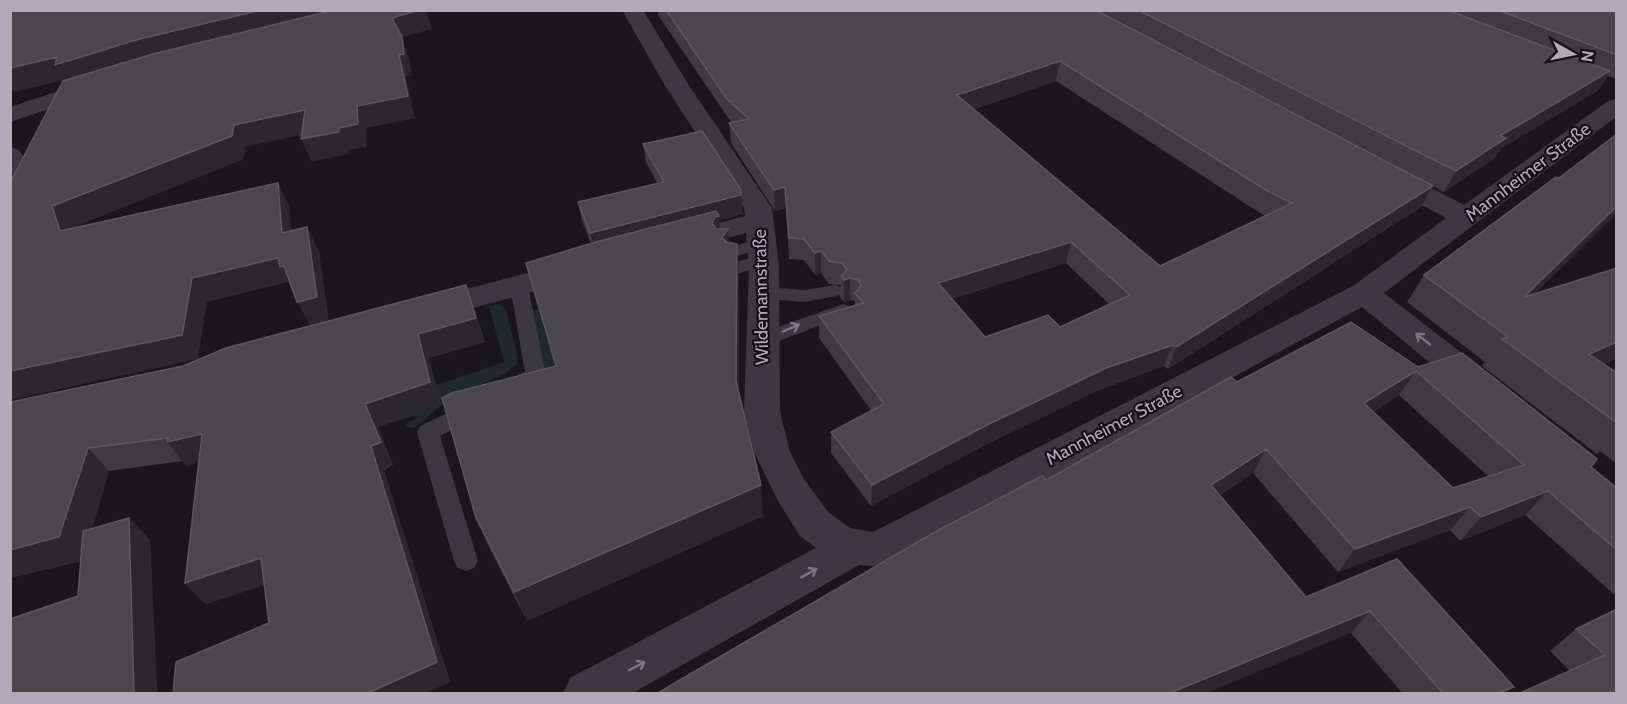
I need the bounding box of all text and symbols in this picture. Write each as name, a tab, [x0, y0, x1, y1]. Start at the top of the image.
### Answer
north arrow	[1543, 24, 1603, 84]
text: N	[1577, 49, 1598, 63]
street label: Mannheimer Straße	[1461, 118, 1595, 226]
street label: Wildemannstraße	[749, 229, 773, 365]
one-way arrow	[781, 322, 799, 333]
one-way arrow	[1415, 333, 1431, 346]
street label: Mannheimer Straße	[1042, 380, 1186, 470]
one-way arrow	[800, 567, 817, 579]
one-way arrow	[628, 660, 646, 671]

